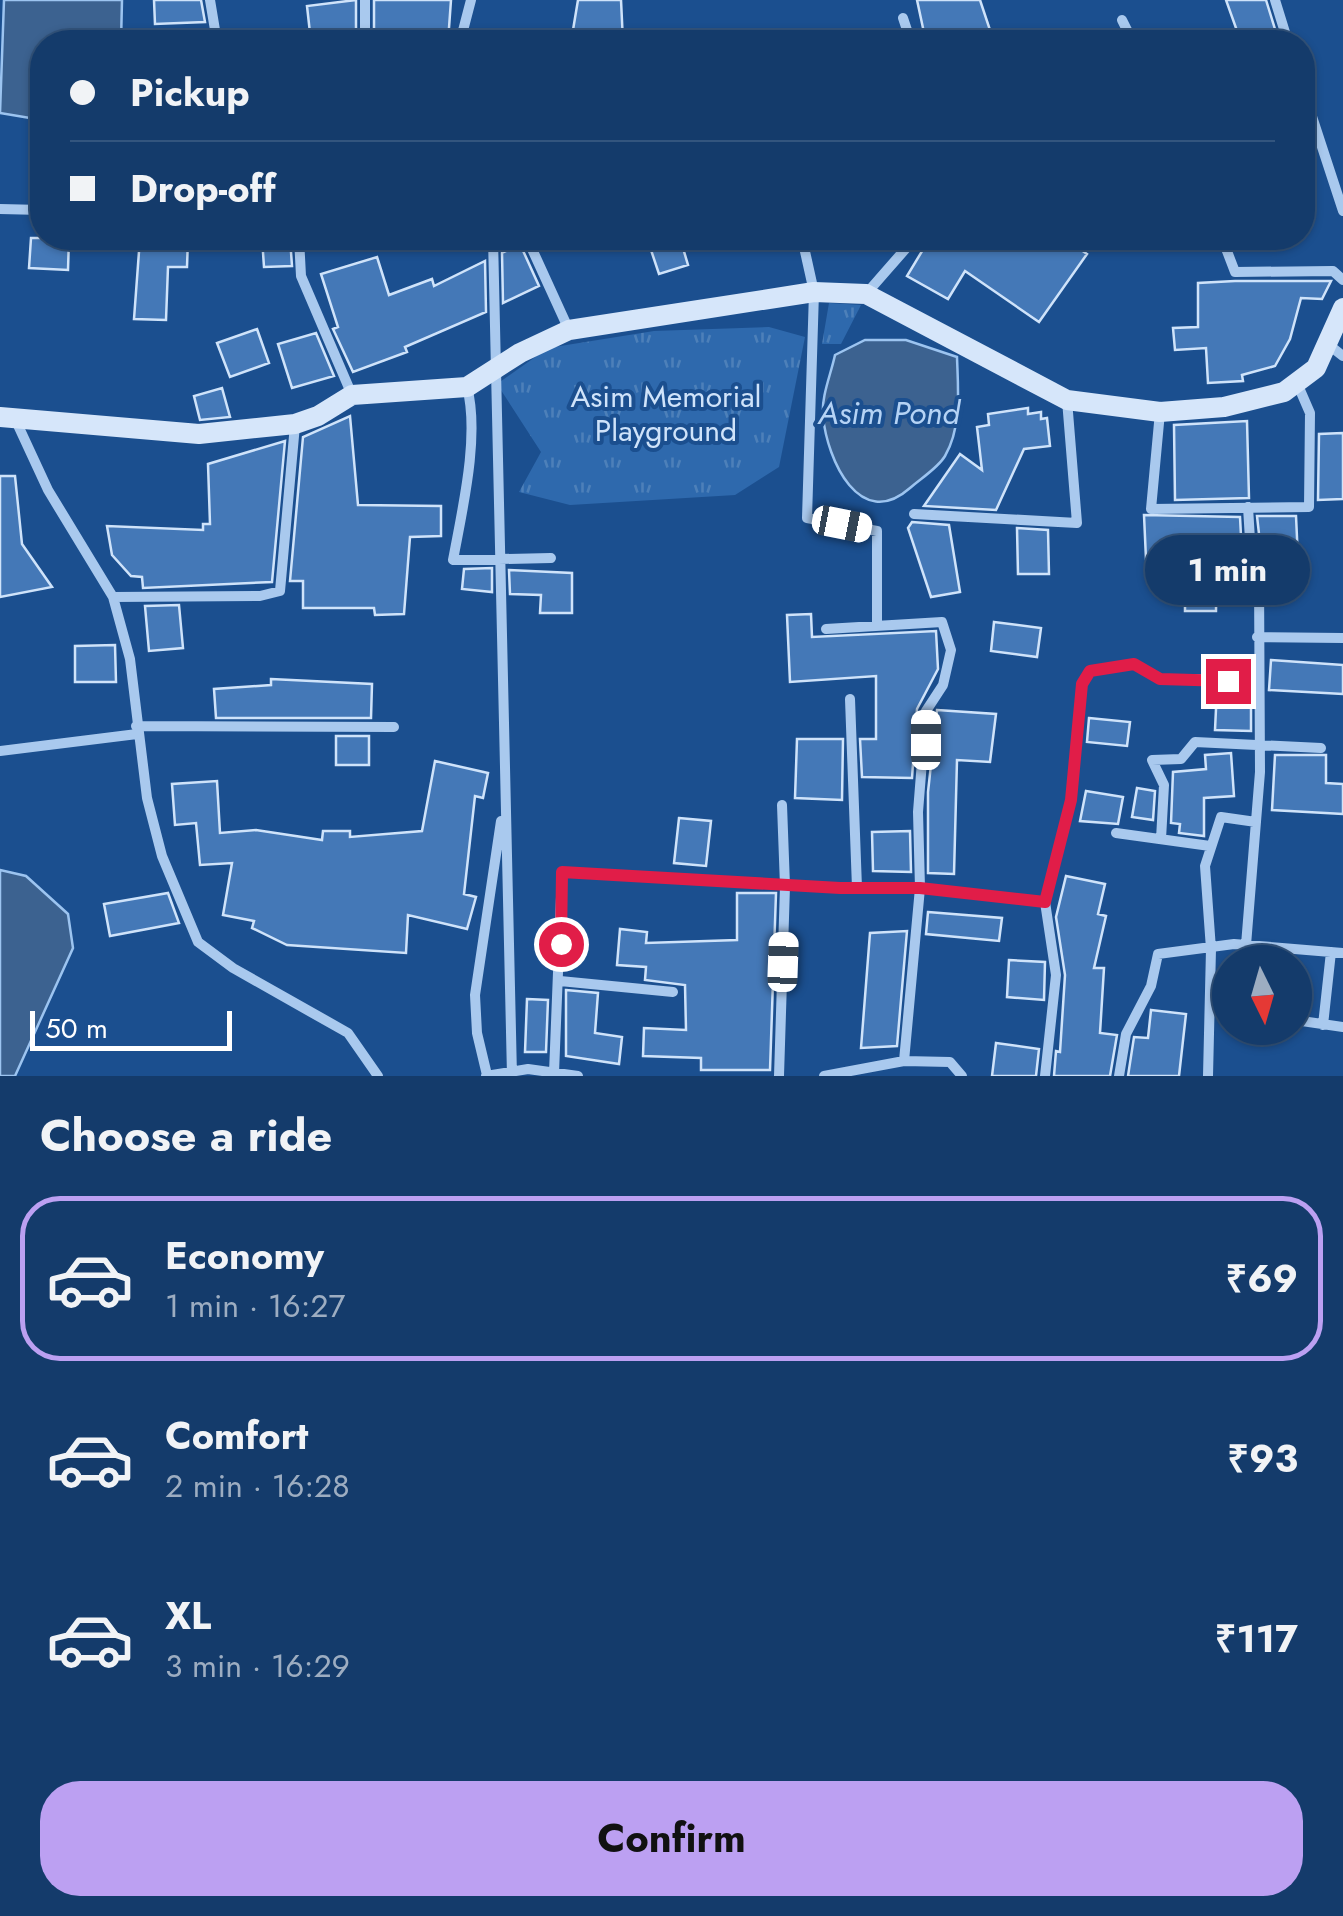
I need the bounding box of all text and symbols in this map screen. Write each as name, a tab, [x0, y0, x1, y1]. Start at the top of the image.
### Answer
text: Pickup	[130, 65, 250, 120]
text: Drop-off	[130, 161, 276, 216]
park label: Asim Memorial Playground	[570, 375, 762, 452]
water label: Asim Pond	[817, 390, 961, 436]
car	[810, 504, 874, 544]
callout: 1 min	[1146, 536, 1310, 606]
text: 1 min	[1188, 547, 1267, 593]
route end	[1206, 659, 1251, 704]
car	[911, 710, 941, 770]
route start	[539, 922, 584, 967]
car	[767, 931, 799, 993]
north arrow	[1212, 945, 1312, 1045]
map controls	[1212, 945, 1312, 1045]
scale bar	[30, 1006, 232, 1050]
text: 50 m	[45, 1008, 108, 1049]
text: Choose a ride	[40, 1103, 332, 1168]
text: Economy	[165, 1228, 324, 1283]
icon: car	[45, 1234, 135, 1324]
text: ₹69	[1225, 1251, 1298, 1306]
text: 1 min · 16:27	[165, 1283, 345, 1329]
text: Comfort	[165, 1408, 308, 1463]
icon: car	[45, 1414, 135, 1504]
text: ₹93	[1227, 1431, 1298, 1486]
text: 2 min · 16:28	[165, 1463, 350, 1509]
text: XL	[165, 1588, 211, 1643]
icon: car	[45, 1594, 135, 1684]
text: ₹117	[1215, 1611, 1298, 1666]
text: 3 min · 16:29	[165, 1643, 350, 1689]
button: Confirm	[40, 1781, 1303, 1896]

